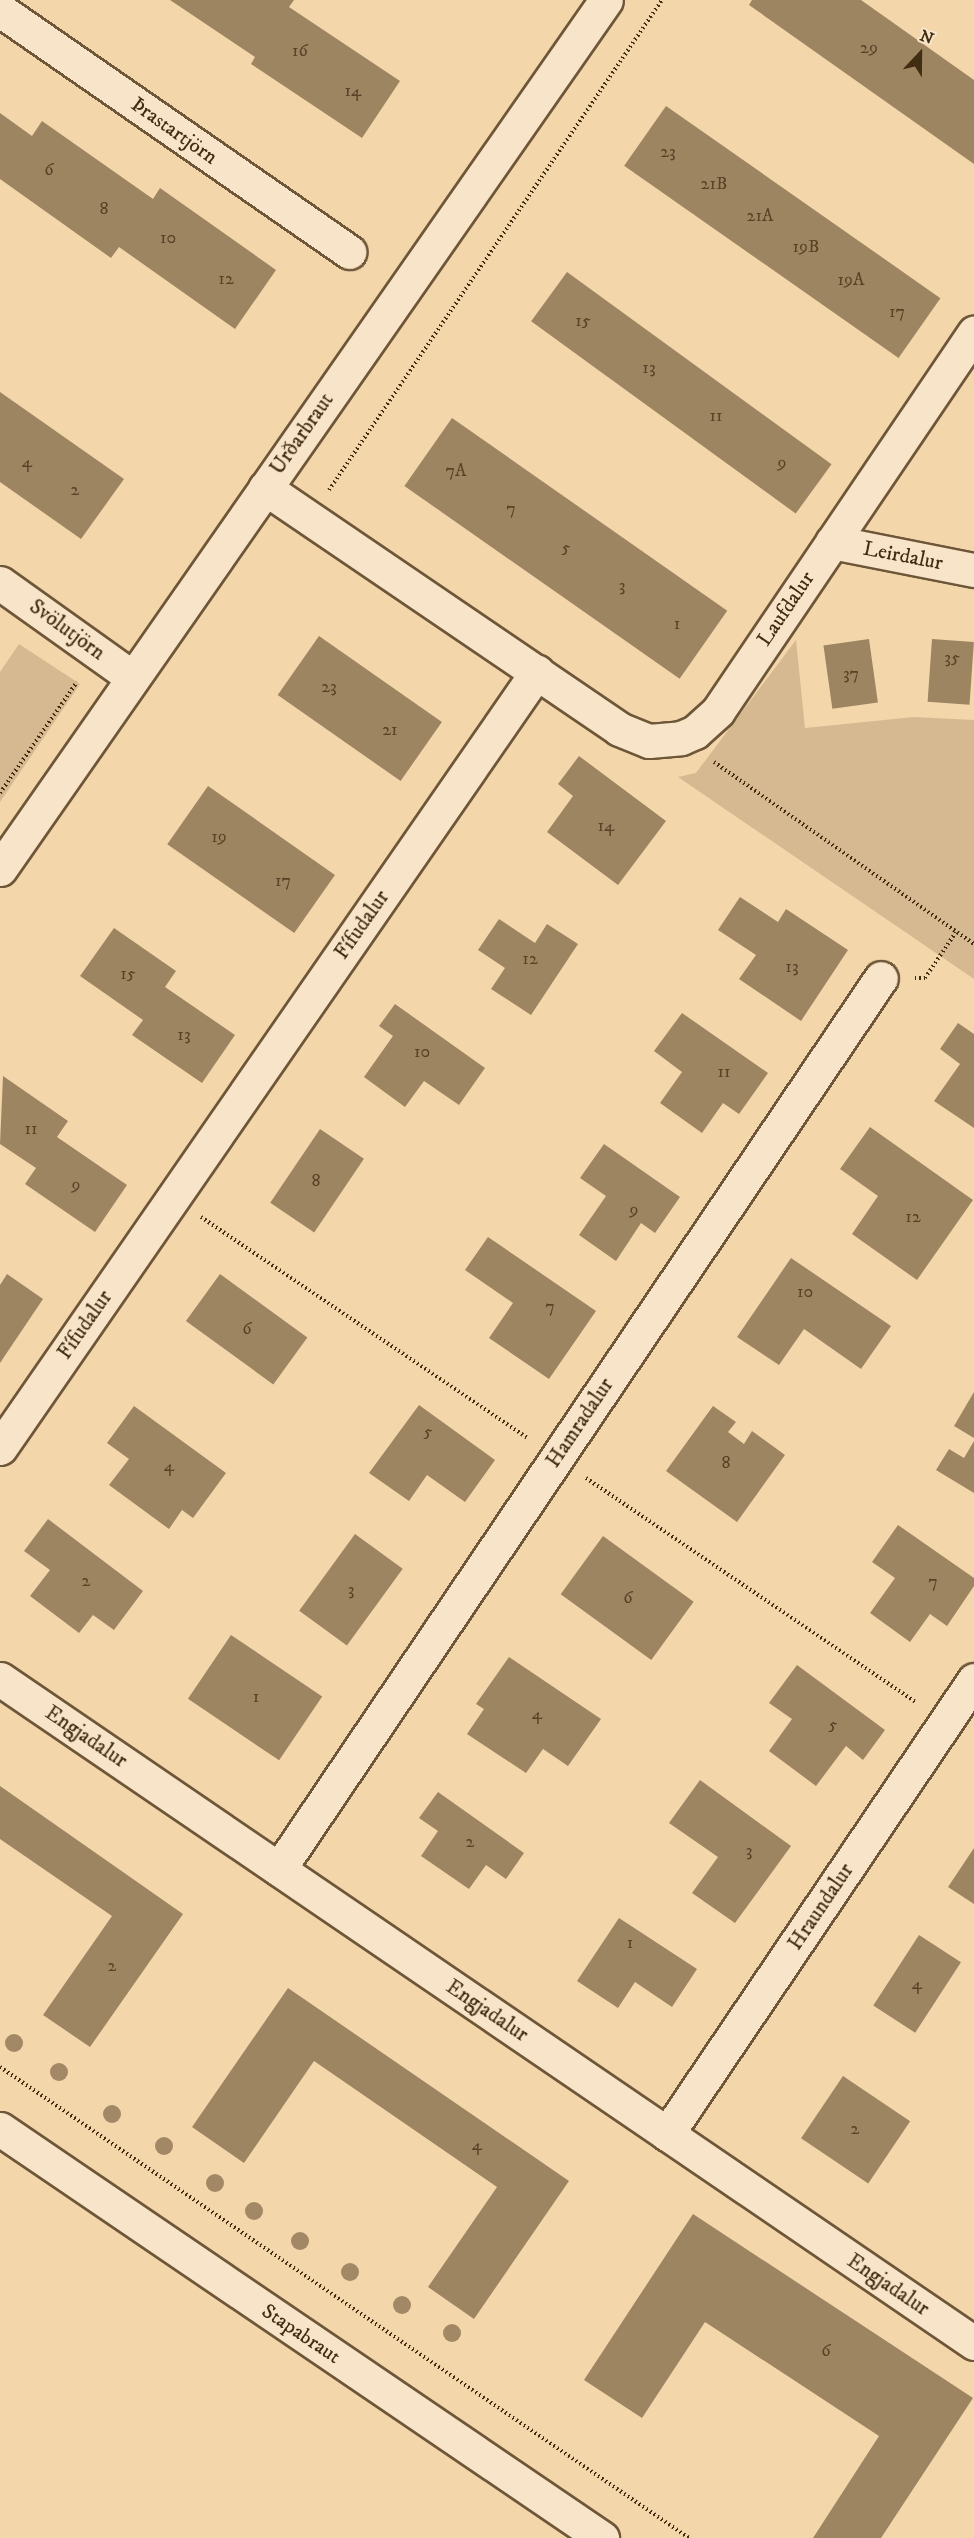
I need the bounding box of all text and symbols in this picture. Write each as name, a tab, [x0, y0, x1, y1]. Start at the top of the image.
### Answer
north arrow	[890, 24, 950, 84]
text: N	[917, 26, 937, 49]
house number: 29	[860, 37, 878, 59]
house number: 16	[292, 40, 308, 62]
house number: 14	[345, 80, 361, 102]
street label: Þrastartjörn	[126, 92, 222, 170]
house number: 23	[660, 141, 676, 163]
house number: 6	[44, 159, 54, 181]
house number: 21B	[701, 173, 727, 195]
house number: 8	[99, 198, 109, 220]
house number: 21A	[747, 205, 773, 227]
house number: 10	[160, 227, 176, 249]
house number: 19B	[793, 236, 819, 258]
house number: 12	[218, 268, 234, 290]
house number: 19A	[838, 269, 864, 291]
house number: 17	[889, 301, 905, 323]
house number: 15	[575, 310, 591, 332]
house number: 13	[642, 357, 656, 379]
street label: Urðarbraut	[265, 388, 339, 480]
house number: 11	[709, 405, 723, 427]
house number: 4	[22, 451, 32, 473]
house number: 9	[778, 452, 786, 474]
house number: 7A	[446, 460, 466, 482]
house number: 2	[71, 479, 79, 501]
house number: 7	[506, 498, 516, 520]
street label: Leirdalur	[861, 536, 945, 576]
house number: 5	[562, 537, 570, 559]
street label: Laufdalur	[752, 567, 820, 651]
house number: 3	[619, 575, 625, 597]
street label: Svölutjörn	[24, 594, 110, 666]
house number: 1	[674, 613, 680, 635]
house number: 35	[944, 647, 960, 669]
house number: 37	[843, 663, 859, 685]
house number: 23	[321, 676, 337, 698]
house number: 21	[382, 719, 398, 741]
house number: 14	[598, 815, 614, 837]
house number: 19	[211, 826, 227, 848]
house number: 17	[275, 870, 291, 892]
street label: Fífudalur	[329, 886, 395, 964]
house number: 12	[522, 948, 538, 970]
house number: 13	[785, 956, 799, 978]
house number: 15	[120, 963, 136, 985]
house number: 13	[177, 1024, 191, 1046]
house number: 10	[414, 1041, 430, 1063]
house number: 11	[717, 1061, 731, 1083]
house number: 11	[24, 1118, 38, 1140]
house number: 8	[311, 1170, 321, 1192]
house number: 9	[72, 1174, 80, 1196]
house number: 9	[630, 1199, 638, 1221]
house number: 12	[905, 1206, 921, 1228]
house number: 10	[797, 1281, 813, 1303]
street label: Fífudalur	[52, 1286, 118, 1364]
house number: 7	[545, 1296, 555, 1318]
house number: 6	[242, 1318, 252, 1340]
street label: Hamradalur	[541, 1373, 619, 1473]
house number: 5	[424, 1421, 432, 1443]
house number: 8	[721, 1452, 731, 1474]
house number: 4	[164, 1455, 174, 1477]
house number: 2	[82, 1570, 90, 1592]
house number: 7	[928, 1571, 938, 1593]
house number: 3	[348, 1579, 354, 1601]
house number: 6	[623, 1587, 633, 1609]
house number: 1	[253, 1686, 259, 1708]
street label: Engjadalur	[40, 1700, 132, 1774]
house number: 4	[532, 1703, 542, 1725]
house number: 5	[829, 1714, 837, 1736]
house number: 2	[466, 1831, 474, 1853]
house number: 3	[746, 1840, 752, 1862]
street label: Hraundalur	[783, 1859, 859, 1955]
house number: 1	[627, 1932, 633, 1954]
house number: 2	[108, 1955, 116, 1977]
house number: 4	[912, 1973, 922, 1995]
street label: Engjadalur	[441, 1974, 533, 2048]
house number: 2	[851, 2118, 859, 2140]
house number: 4	[472, 2134, 482, 2156]
street label: Engjadalur	[842, 2248, 934, 2322]
street label: Stapabraut	[257, 2299, 345, 2369]
house number: 6	[821, 2340, 831, 2362]

